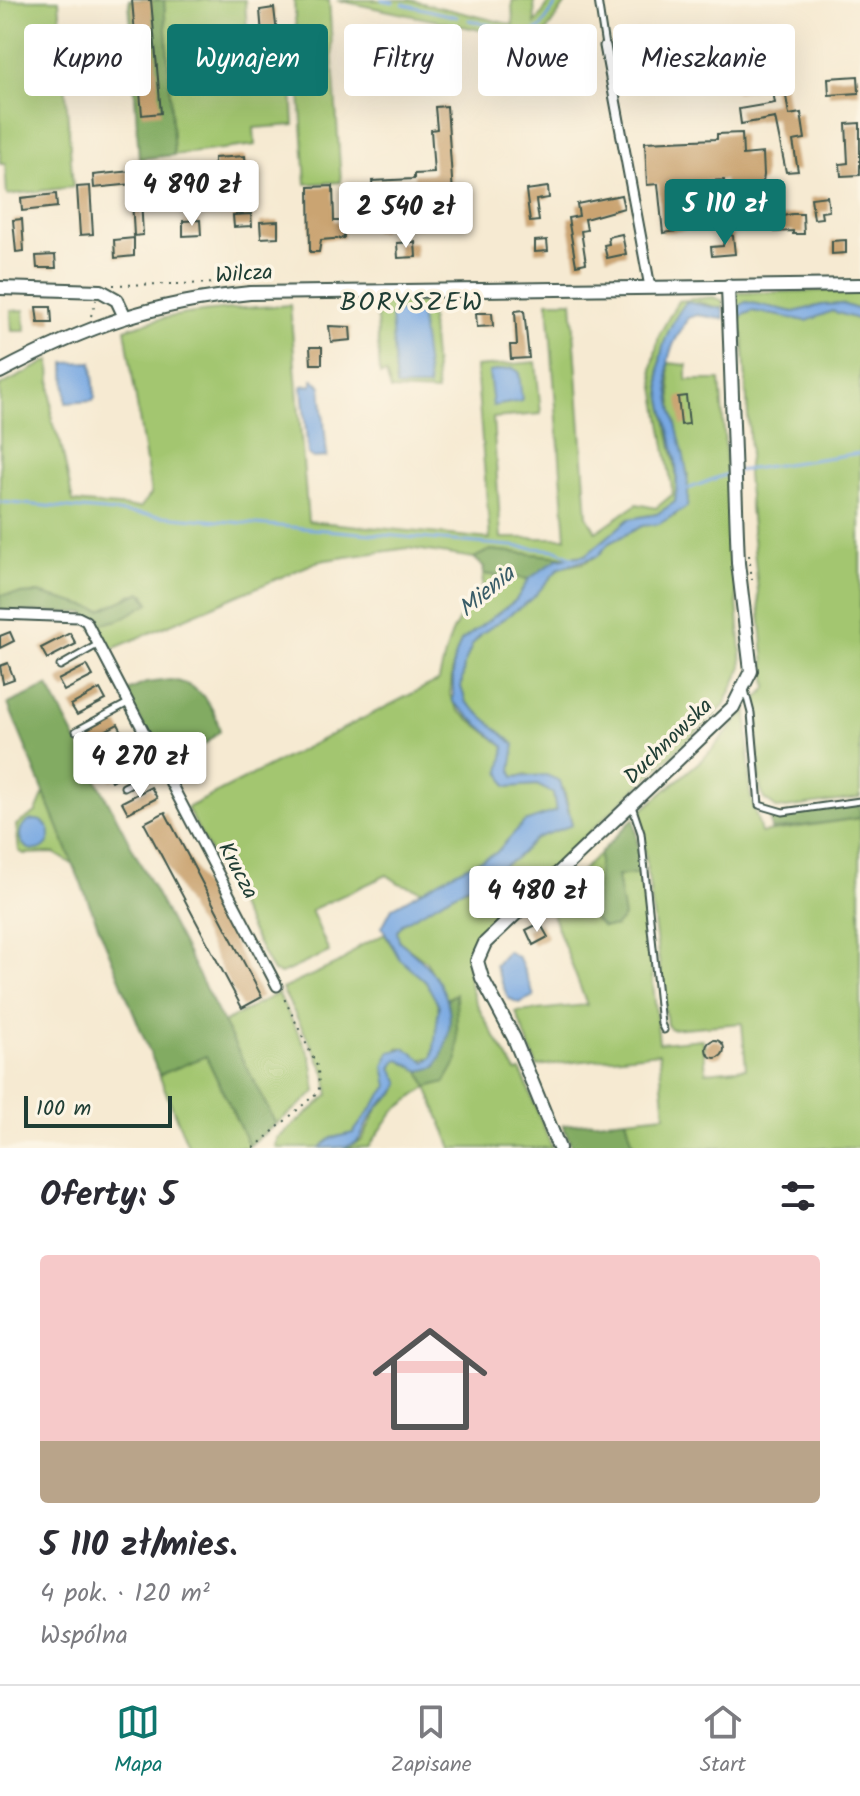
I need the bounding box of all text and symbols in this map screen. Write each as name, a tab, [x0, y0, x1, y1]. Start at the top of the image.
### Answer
chip: Kupno	[24, 24, 151, 96]
chip: Wynajem	[167, 24, 328, 96]
chip: Filtry	[344, 24, 462, 96]
chip: Nowe	[478, 24, 597, 96]
chip: Mieszkanie	[613, 24, 795, 96]
pin: 4 890 zł	[109, 160, 275, 228]
text: 4 890 zł	[143, 165, 241, 207]
pin: 5 110 zł	[642, 179, 808, 247]
pin: 2 540 zł	[323, 182, 489, 250]
text: 5 110 zł	[683, 184, 767, 226]
text: 2 540 zł	[357, 187, 455, 229]
street label: Wilcza	[214, 256, 274, 294]
district label: BORYSZEW	[340, 282, 484, 324]
water label: Mienia	[449, 555, 526, 628]
street label: Duchnowska	[616, 690, 722, 794]
pin: 4 270 zł	[57, 732, 223, 800]
text: 4 270 zł	[91, 737, 189, 779]
street label: Krucza	[207, 836, 267, 906]
pin: 4 480 zł	[454, 866, 620, 934]
text: 4 480 zł	[487, 871, 587, 913]
scale bar	[24, 1092, 172, 1128]
text: 100 m	[36, 1092, 91, 1127]
text: Oferty: 5	[40, 1169, 176, 1223]
icon: filters	[776, 1174, 820, 1218]
icon: home	[358, 1307, 502, 1451]
text: 5 110 zł/mies.	[40, 1519, 238, 1573]
text: 4 pok. · 120 m²	[40, 1573, 210, 1615]
text: Wspólna	[40, 1615, 128, 1657]
tab: Mapa	[114, 1700, 163, 1783]
tab: Zapisane	[391, 1700, 472, 1783]
tab: Start	[700, 1700, 746, 1783]

